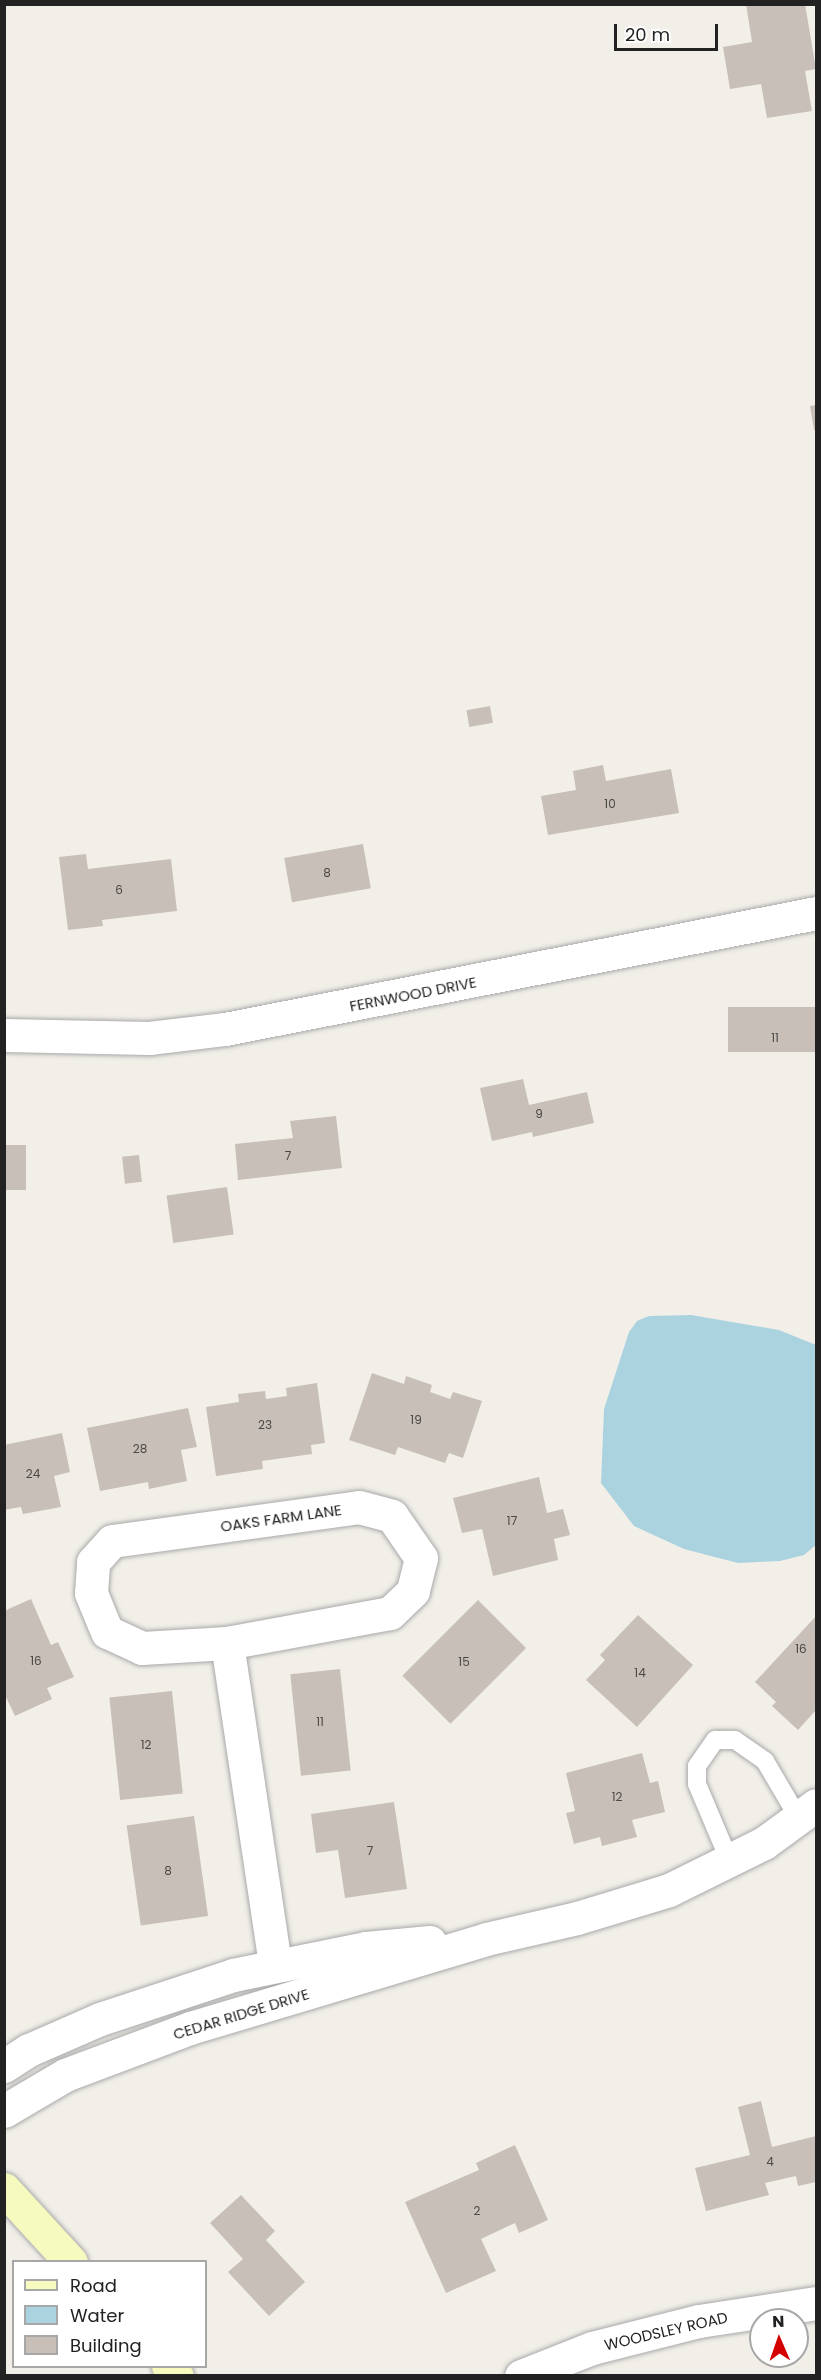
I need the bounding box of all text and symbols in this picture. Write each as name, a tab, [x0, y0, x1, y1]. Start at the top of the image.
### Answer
scale bar	[617, 12, 720, 50]
text: 20 m	[625, 22, 670, 47]
house number: 10	[604, 797, 616, 811]
house number: 8	[323, 866, 331, 880]
house number: 6	[115, 883, 123, 897]
street label: FERNWOOD DRIVE	[348, 973, 478, 1015]
house number: 11	[771, 1031, 779, 1045]
house number: 9	[535, 1107, 543, 1121]
house number: 7	[285, 1149, 291, 1163]
house number: 19	[410, 1413, 422, 1427]
house number: 23	[258, 1418, 272, 1432]
house number: 28	[133, 1442, 147, 1456]
house number: 24	[26, 1467, 40, 1481]
street label: OAKS FARM LANE	[219, 1501, 343, 1535]
house number: 17	[507, 1514, 517, 1528]
house number: 16	[795, 1642, 807, 1656]
house number: 16	[30, 1654, 42, 1668]
house number: 15	[458, 1655, 470, 1669]
house number: 14	[634, 1666, 646, 1680]
house number: 11	[316, 1715, 324, 1729]
house number: 12	[141, 1738, 151, 1752]
house number: 12	[612, 1790, 622, 1804]
house number: 7	[367, 1844, 373, 1858]
house number: 8	[164, 1864, 172, 1878]
street label: CEDAR RIDGE DRIVE	[171, 1985, 311, 2043]
house number: 4	[766, 2155, 774, 2169]
house number: 2	[474, 2204, 480, 2218]
legend	[12, 2260, 207, 2368]
text: Road	[70, 2273, 117, 2298]
text: Water	[70, 2303, 124, 2328]
street label: WOODSLEY ROAD	[602, 2308, 730, 2354]
north arrow	[749, 2308, 809, 2368]
text: N	[772, 2310, 785, 2333]
text: Building	[70, 2333, 142, 2358]

